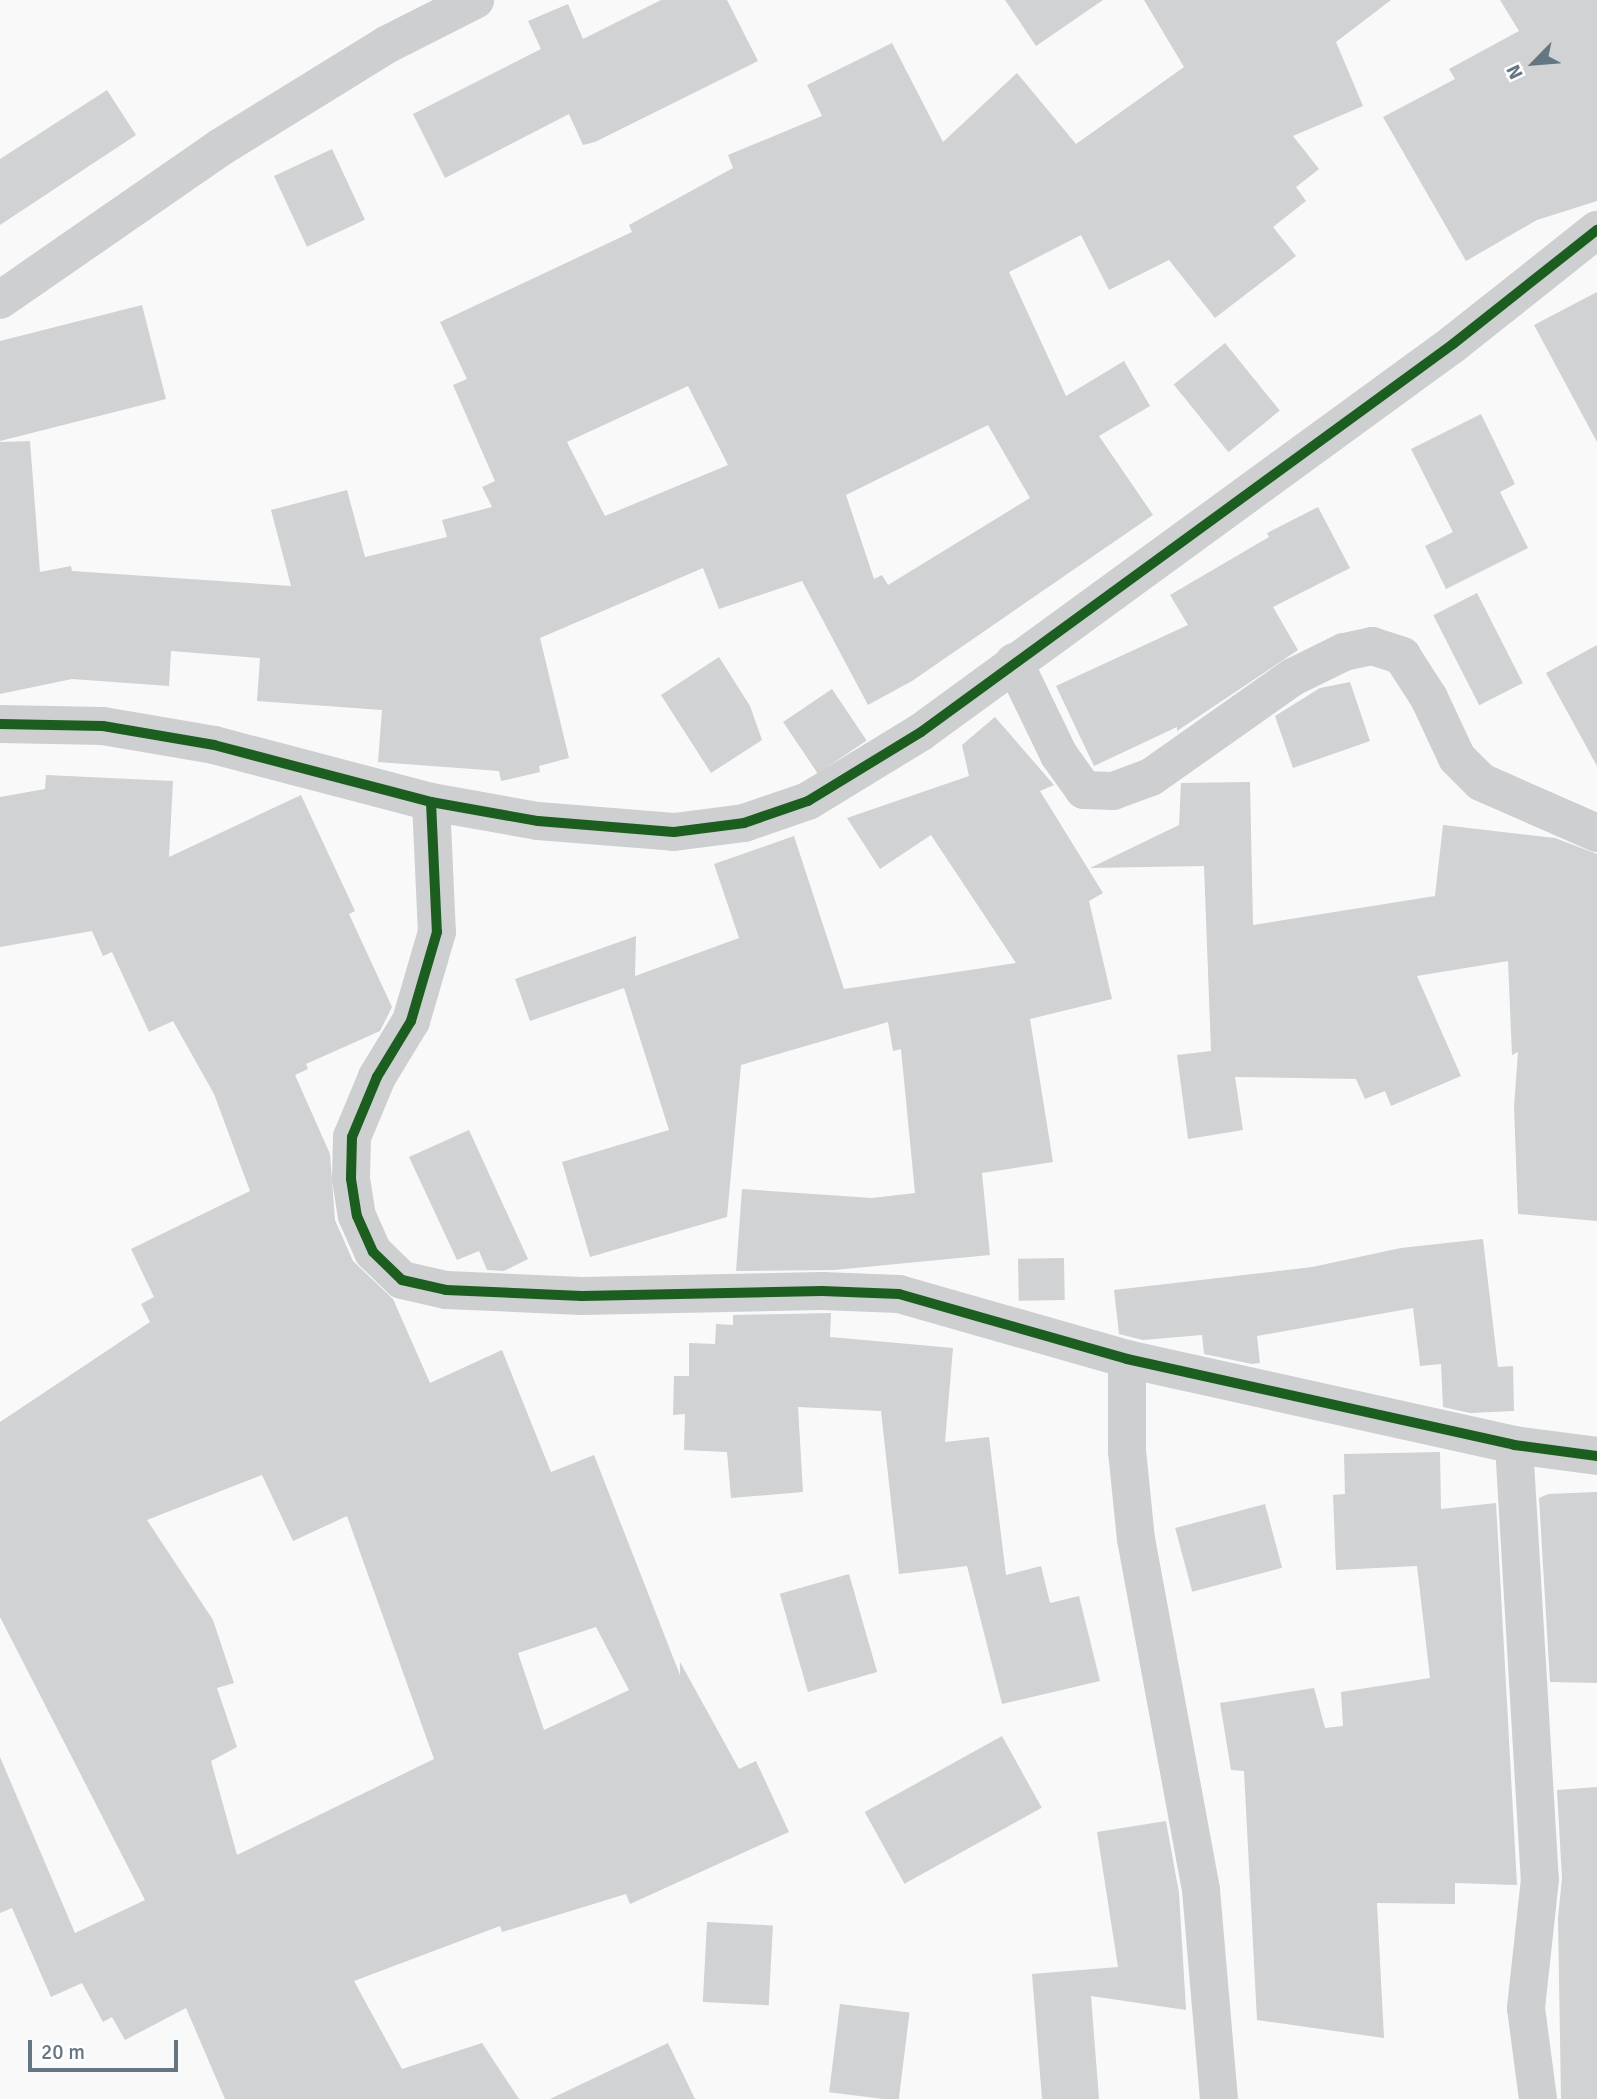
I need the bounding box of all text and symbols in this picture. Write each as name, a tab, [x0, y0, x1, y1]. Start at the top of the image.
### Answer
north arrow	[1499, 28, 1569, 98]
text: N	[1501, 61, 1529, 83]
scale bar	[32, 2025, 182, 2070]
text: 20 m	[41, 2039, 85, 2065]

